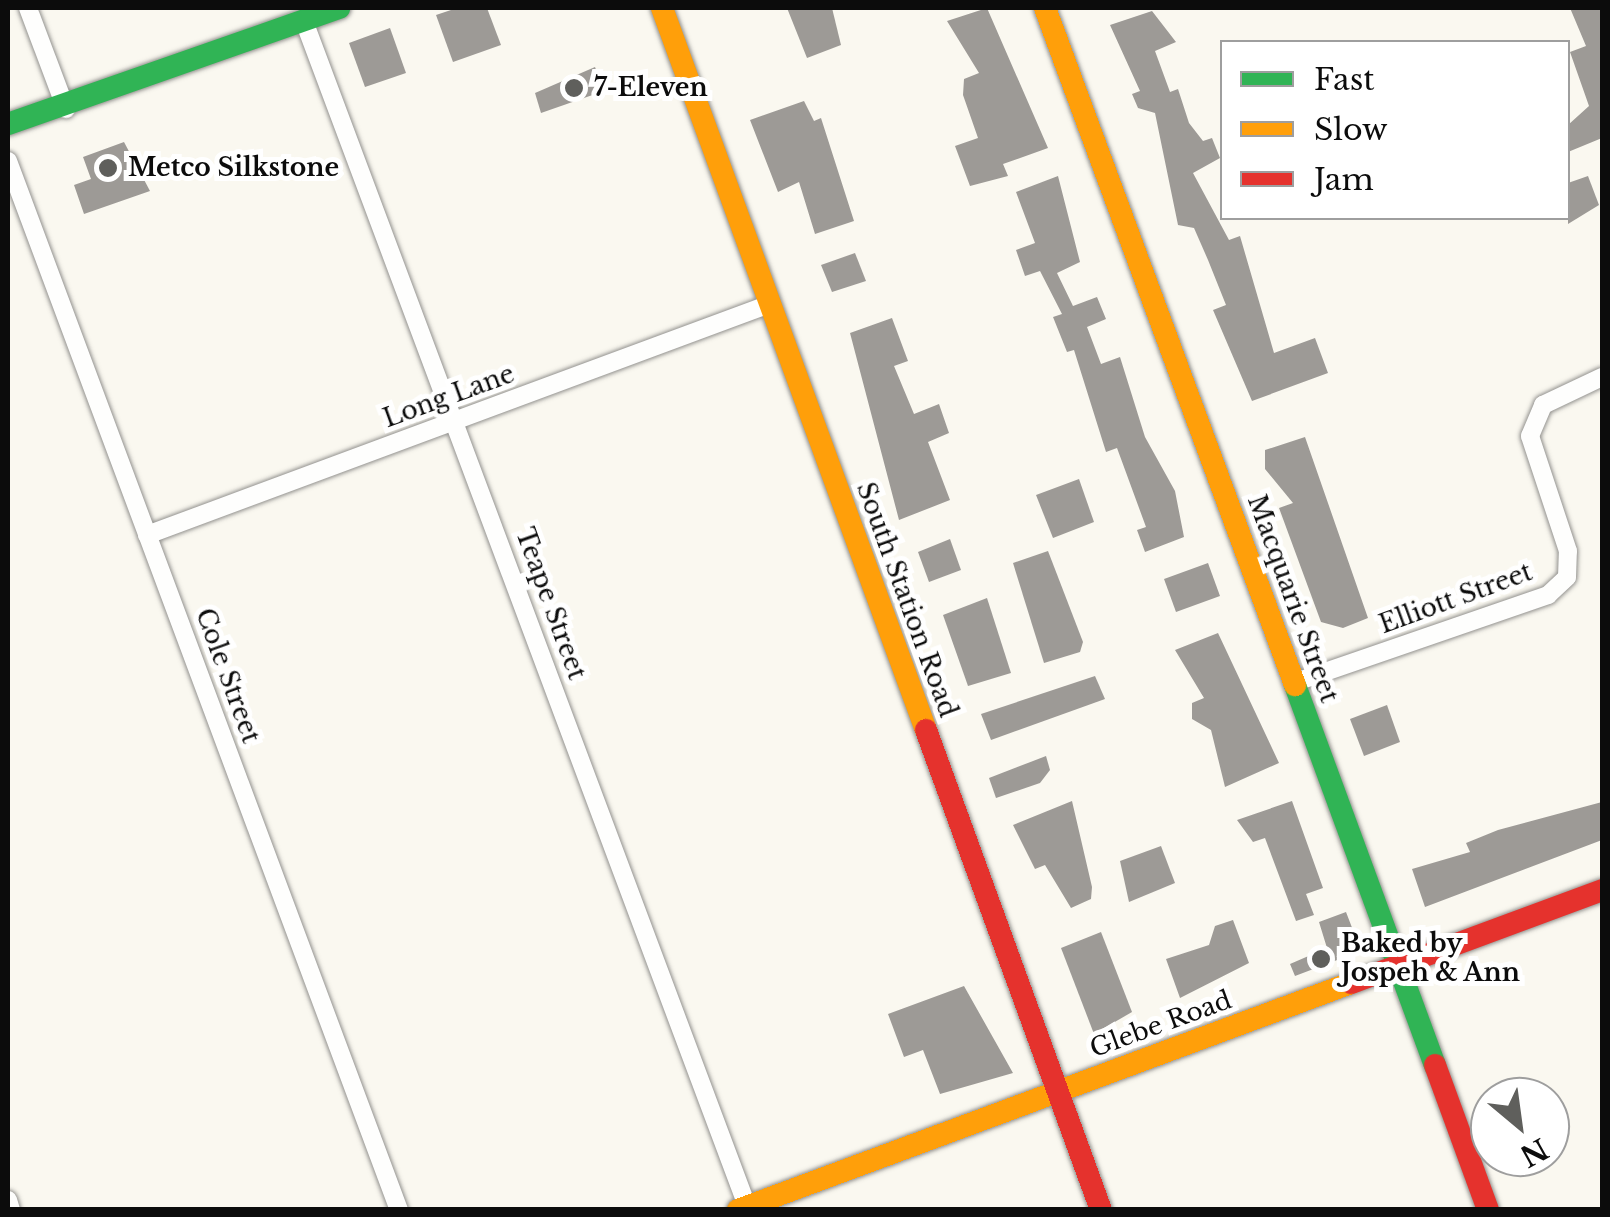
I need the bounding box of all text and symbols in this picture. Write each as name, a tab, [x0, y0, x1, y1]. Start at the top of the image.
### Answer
legend	[1220, 40, 1570, 220]
text: Fast	[1314, 61, 1375, 98]
place label: 7-Eleven	[594, 73, 708, 103]
marker: 7-Eleven	[563, 77, 585, 99]
text: Slow	[1314, 111, 1388, 148]
place label: Metco Silkstone	[128, 153, 339, 183]
marker: Metco Silkstone	[97, 157, 119, 179]
text: Jam	[1314, 161, 1374, 198]
street label: Long Lane	[379, 359, 519, 435]
street label: South Station Road	[850, 479, 962, 721]
street label: Macquarie Street	[1241, 491, 1343, 707]
street label: Teape Street	[509, 524, 591, 684]
street label: Elliott Street	[1375, 557, 1537, 641]
street label: Cole Street	[189, 605, 265, 747]
place label: Baked by Jospeh & Ann	[1341, 930, 1521, 989]
marker: Baked by Jospeh & Ann	[1310, 948, 1332, 970]
street label: Glebe Road	[1086, 985, 1236, 1065]
north arrow	[1470, 1077, 1570, 1177]
text: N	[1514, 1130, 1554, 1174]

